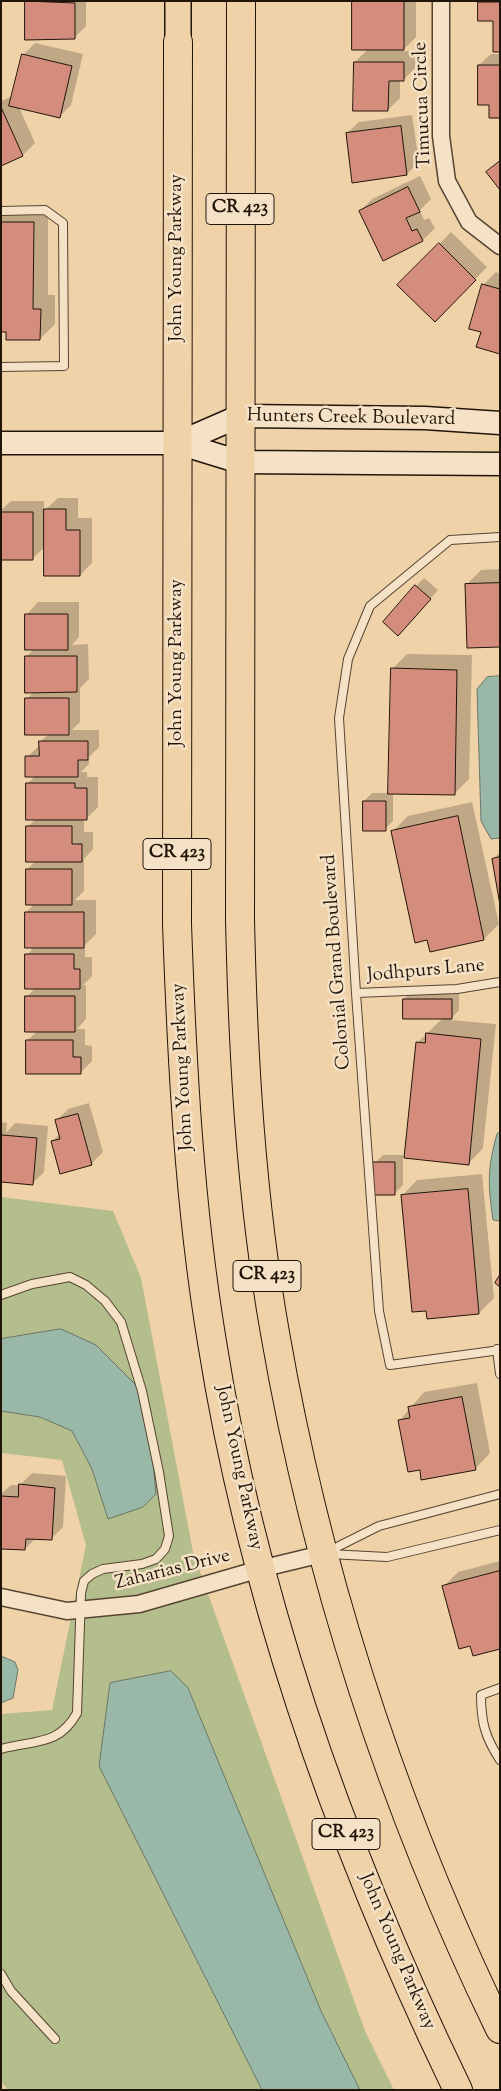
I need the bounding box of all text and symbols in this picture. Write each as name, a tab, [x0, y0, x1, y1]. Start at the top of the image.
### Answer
street label: Timucua Circle	[410, 41, 438, 169]
street label: John Young Parkway	[167, 174, 189, 342]
road number: CR 423	[206, 193, 274, 224]
street label: Hunters Creek Boulevard	[247, 406, 455, 432]
street label: John Young Parkway	[167, 579, 189, 747]
road number: CR 423	[143, 839, 211, 870]
street label: Colonial Grand Boulevard	[319, 854, 357, 1070]
street label: Jodhpurs Lane	[366, 956, 486, 988]
street label: John Young Parkway	[168, 983, 200, 1151]
road number: CR 423	[233, 1260, 301, 1292]
street label: John Young Parkway	[209, 1384, 267, 1552]
street label: Zaharias Drive	[113, 1546, 233, 1596]
road number: CR 423	[312, 1818, 380, 1850]
street label: John Young Parkway	[353, 1870, 439, 2034]

